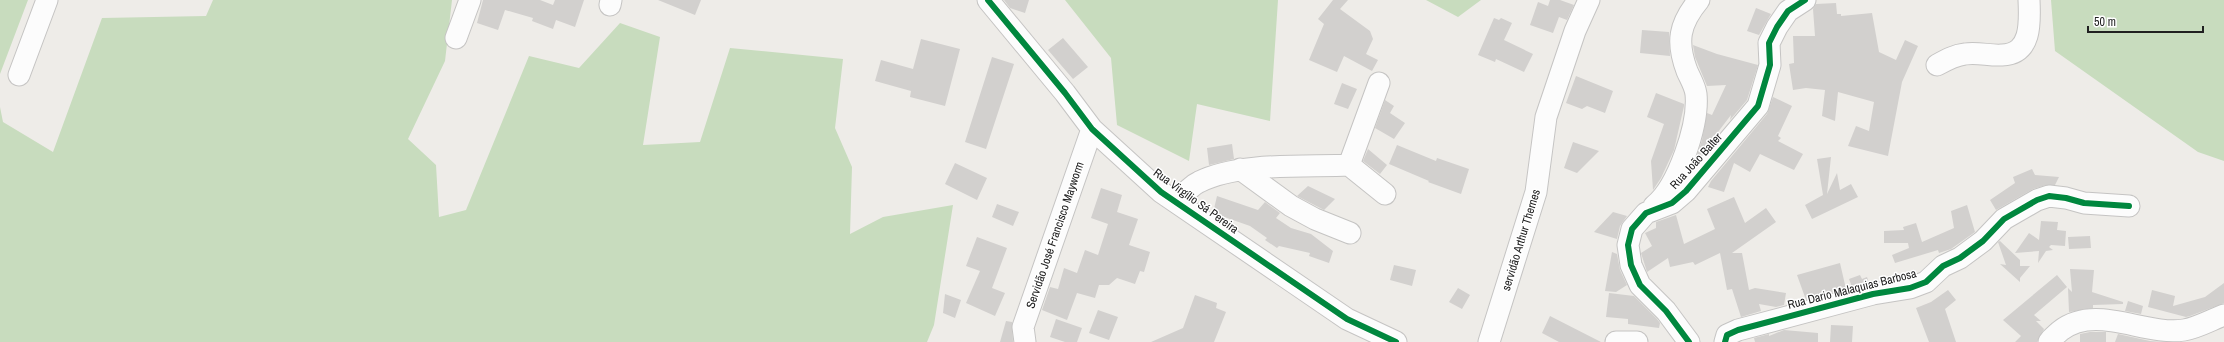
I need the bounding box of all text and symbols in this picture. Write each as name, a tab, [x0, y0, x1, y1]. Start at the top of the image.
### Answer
scale bar	[2088, 8, 2203, 34]
text: 50 m	[2094, 14, 2116, 30]
street label: Rua João Balter	[1666, 129, 1726, 193]
street label: Servidão José Francisco Mayworm	[1022, 159, 1088, 311]
street label: Rua Virgílio Sá Pereira	[1150, 165, 1242, 238]
street label: servidão Arthur Thernes	[1498, 187, 1544, 293]
street label: Rua Dario Malaquias Barbosa	[1786, 265, 1919, 313]

